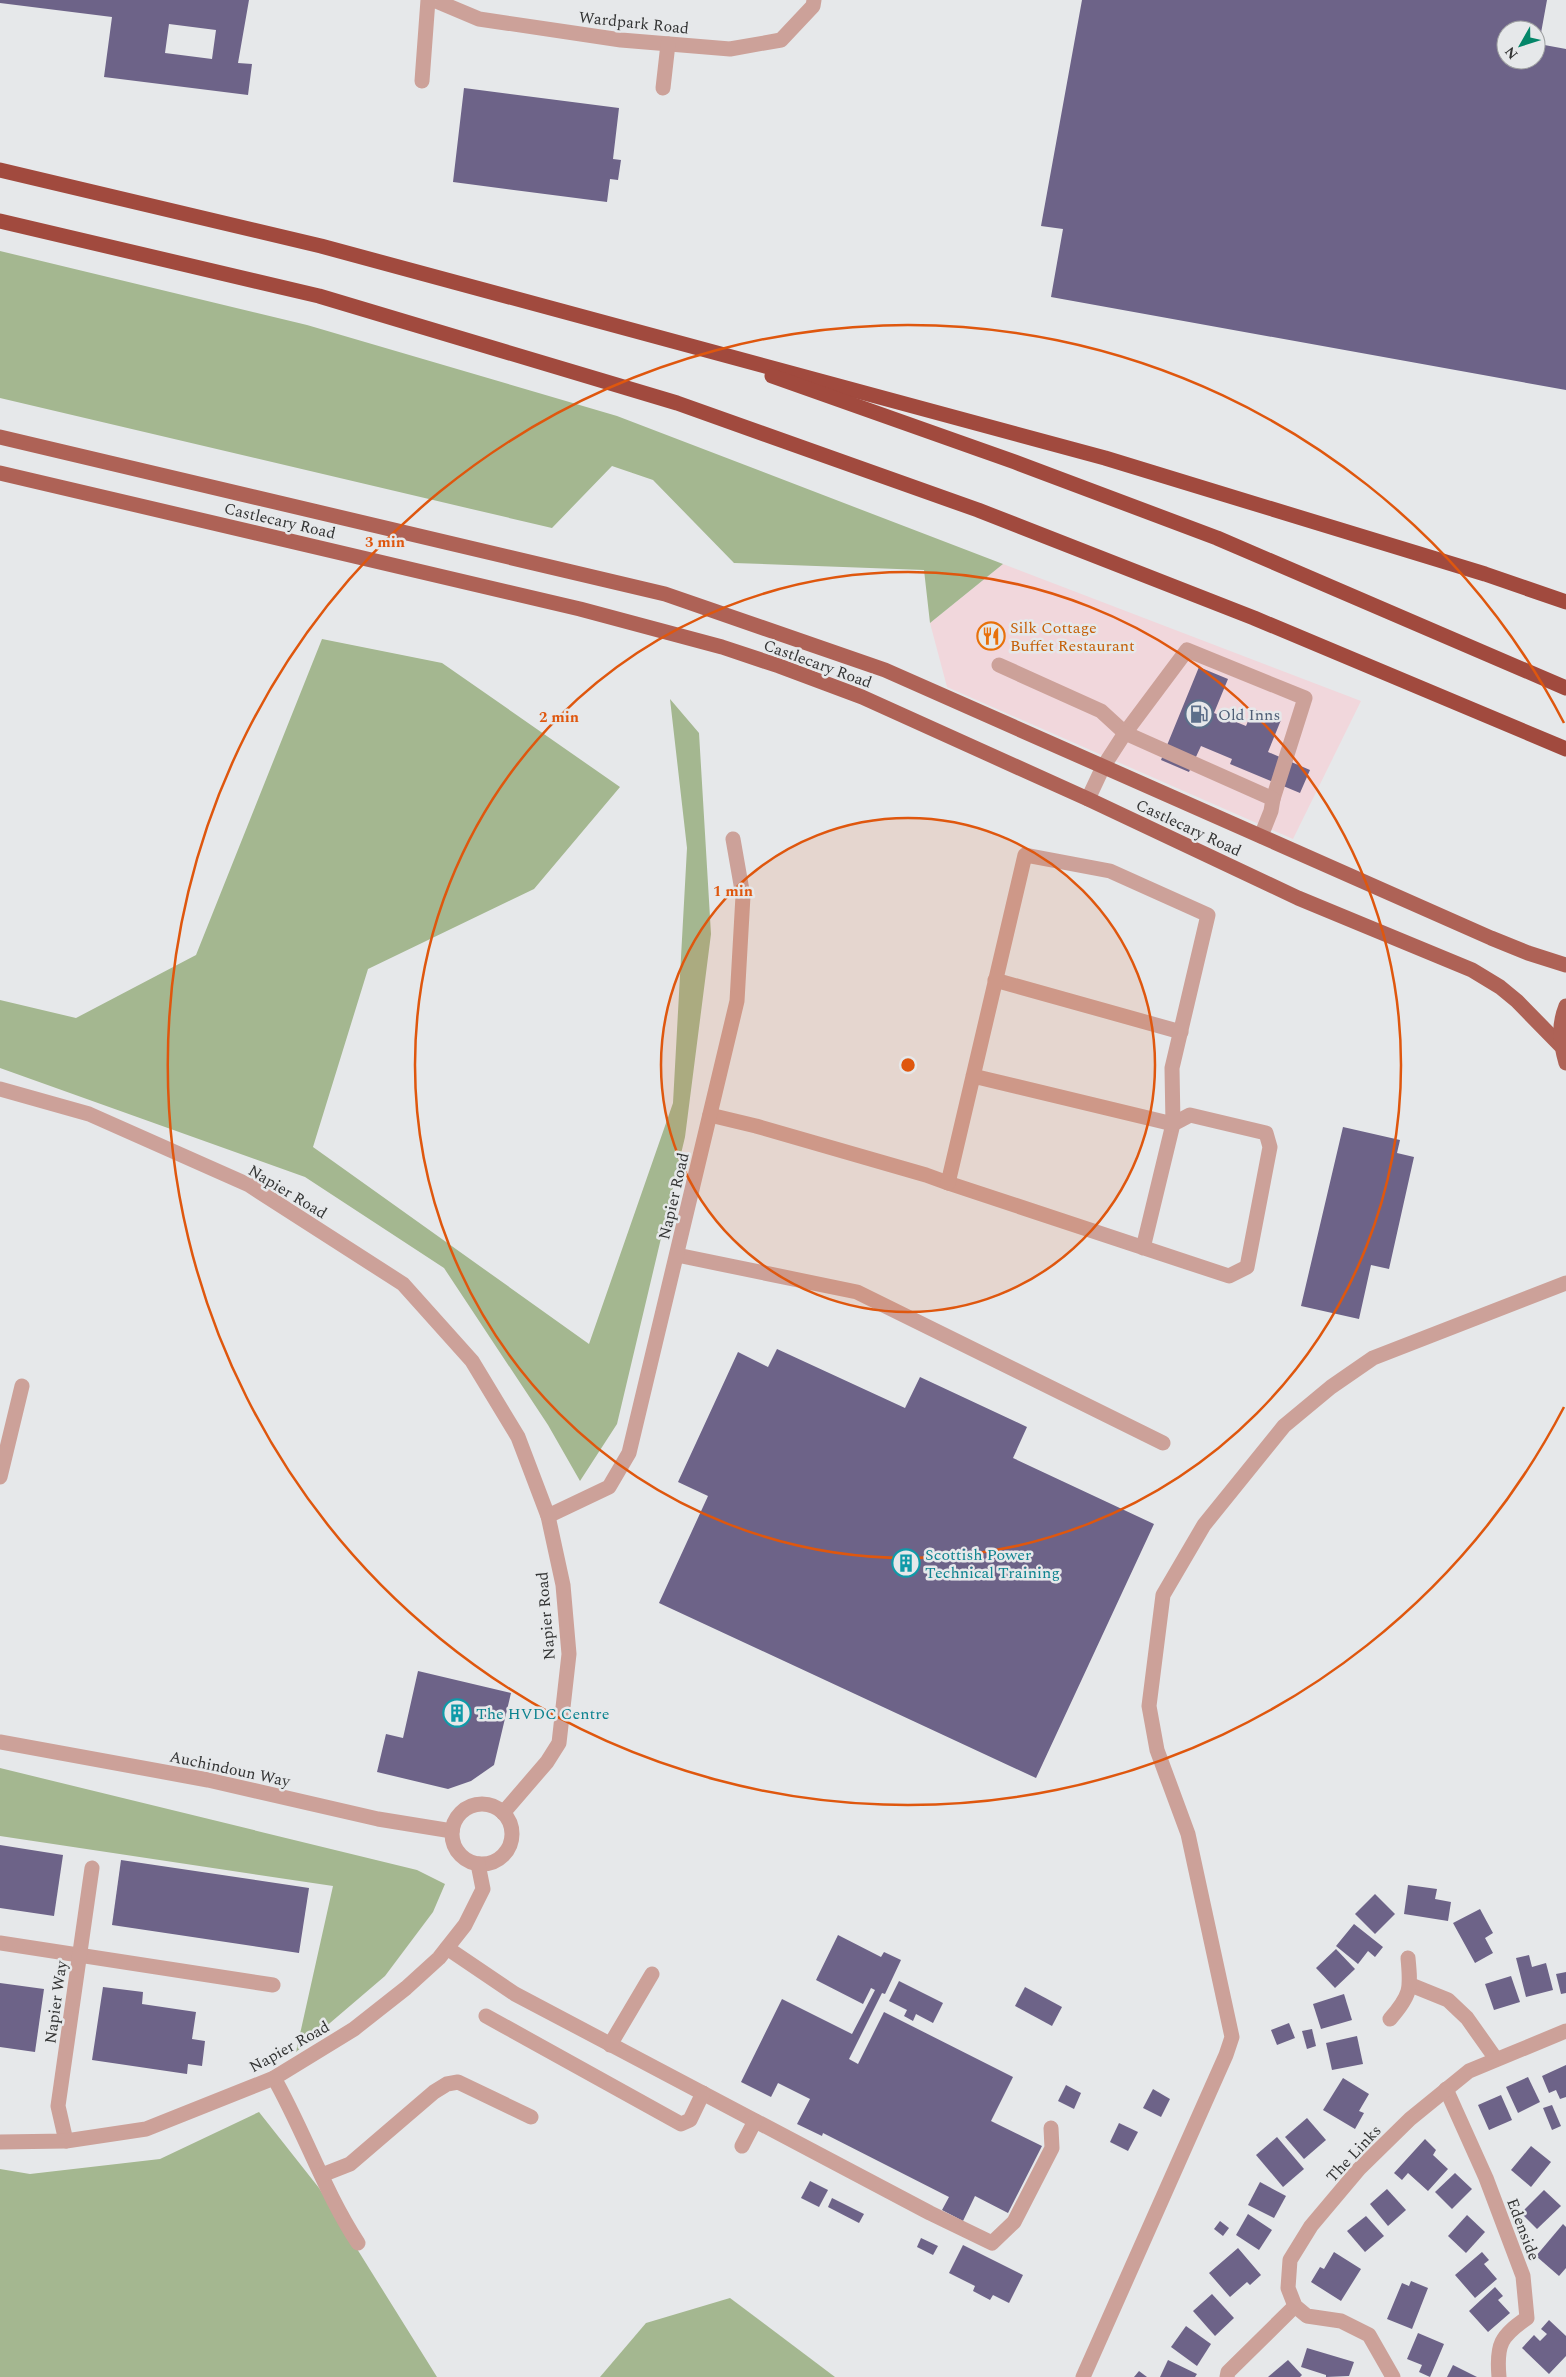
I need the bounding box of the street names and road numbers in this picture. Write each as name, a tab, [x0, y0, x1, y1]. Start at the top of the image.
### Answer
street label: Wardpark Road	[578, 5, 690, 41]
street label: Castlecary Road	[222, 496, 338, 545]
street label: Castlecary Road	[760, 633, 875, 695]
street label: Castlecary Road	[1132, 793, 1245, 863]
street label: Napier Road	[652, 1150, 696, 1242]
street label: Napier Road	[243, 1159, 332, 1225]
street label: Napier Road	[530, 1571, 562, 1661]
street label: Auchindoun Way	[167, 1745, 294, 1794]
street label: Napier Way	[38, 1958, 74, 2045]
street label: Napier Road	[245, 2015, 334, 2079]
street label: The Links	[1320, 2119, 1387, 2188]
street label: Edenside	[1500, 2195, 1546, 2264]

